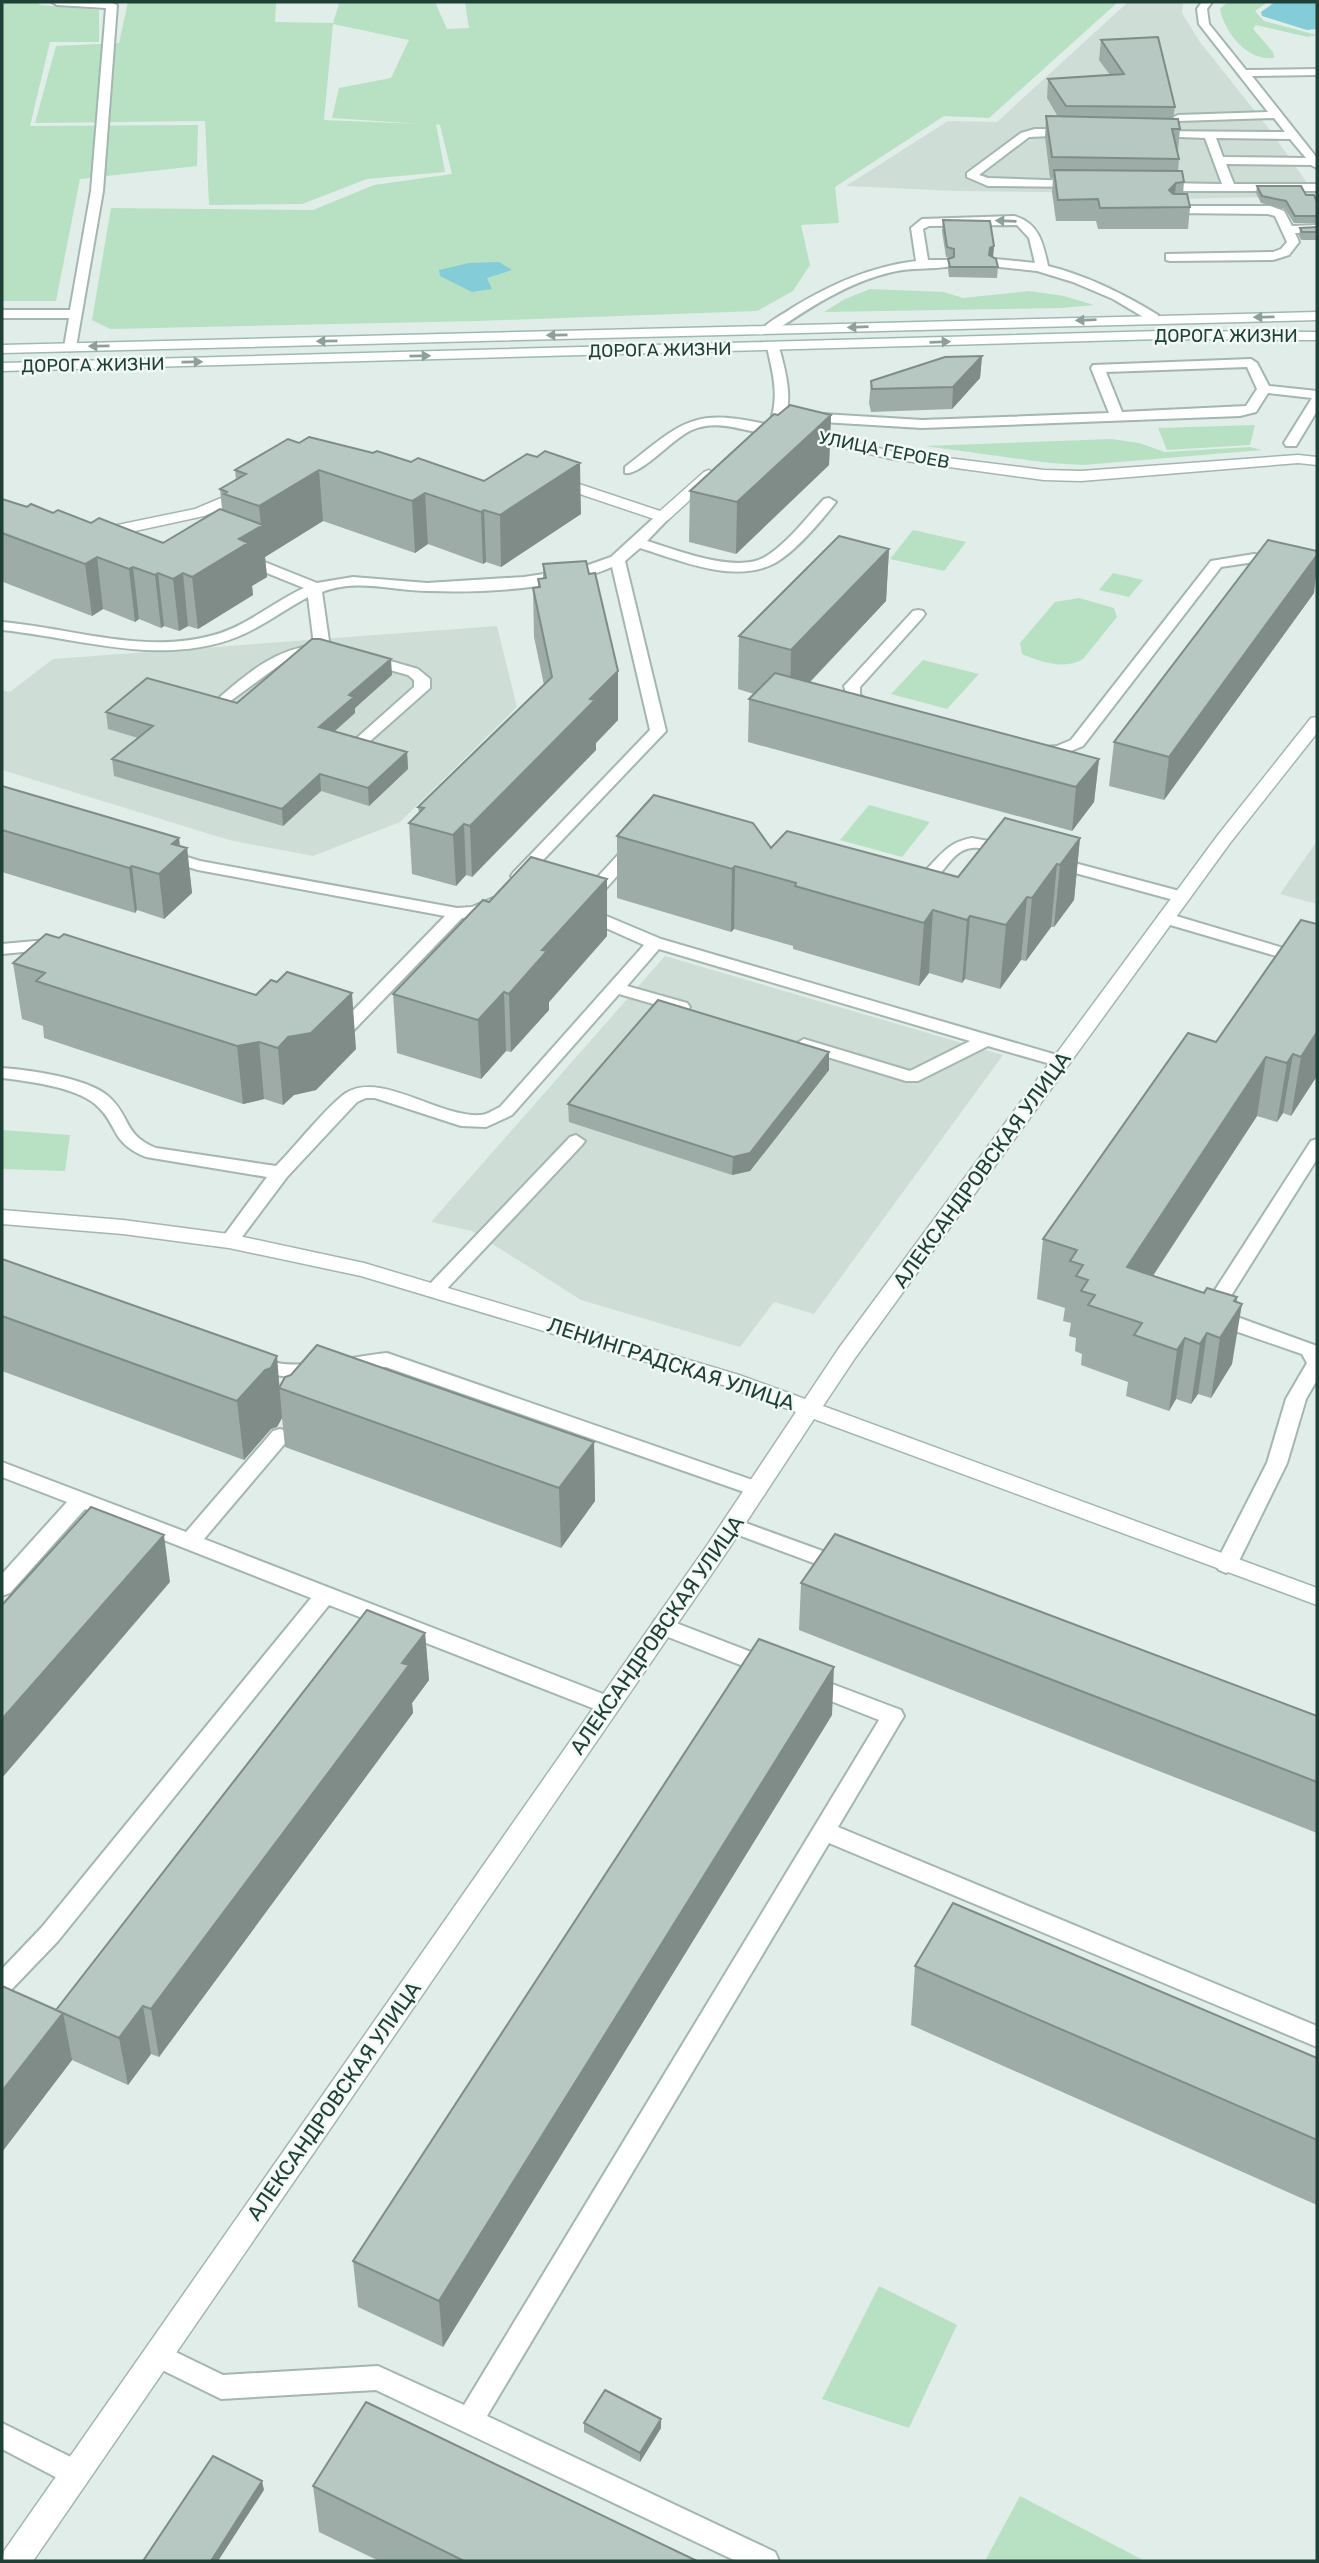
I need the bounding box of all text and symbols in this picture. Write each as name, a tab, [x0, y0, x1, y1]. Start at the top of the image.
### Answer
one-way arrow	[995, 215, 1017, 226]
one-way arrow	[1253, 311, 1275, 322]
one-way arrow	[1074, 315, 1096, 326]
one-way arrow	[847, 321, 869, 333]
street label: ДОРОГА ЖИЗНИ	[1154, 325, 1298, 347]
one-way arrow	[546, 329, 568, 341]
one-way arrow	[316, 335, 338, 346]
one-way arrow	[929, 337, 951, 348]
street label: ДОРОГА ЖИЗНИ	[588, 338, 732, 362]
one-way arrow	[88, 340, 110, 352]
one-way arrow	[409, 351, 431, 362]
street label: ДОРОГА ЖИЗНИ	[21, 353, 165, 377]
one-way arrow	[182, 357, 204, 368]
street label: УЛИЦА ГЕРОЕВ	[817, 427, 951, 473]
street label: АЛЕКСАНДРОВСКАЯ УЛИЦА	[887, 1047, 1076, 1293]
street label: ЛЕНИНГРАДСКАЯ УЛИЦА	[544, 1312, 798, 1415]
street label: АЛЕКСАНДРОВСКАЯ УЛИЦА	[564, 1510, 749, 1759]
street label: АЛЕКСАНДРОВСКАЯ УЛИЦА	[241, 1976, 426, 2225]

